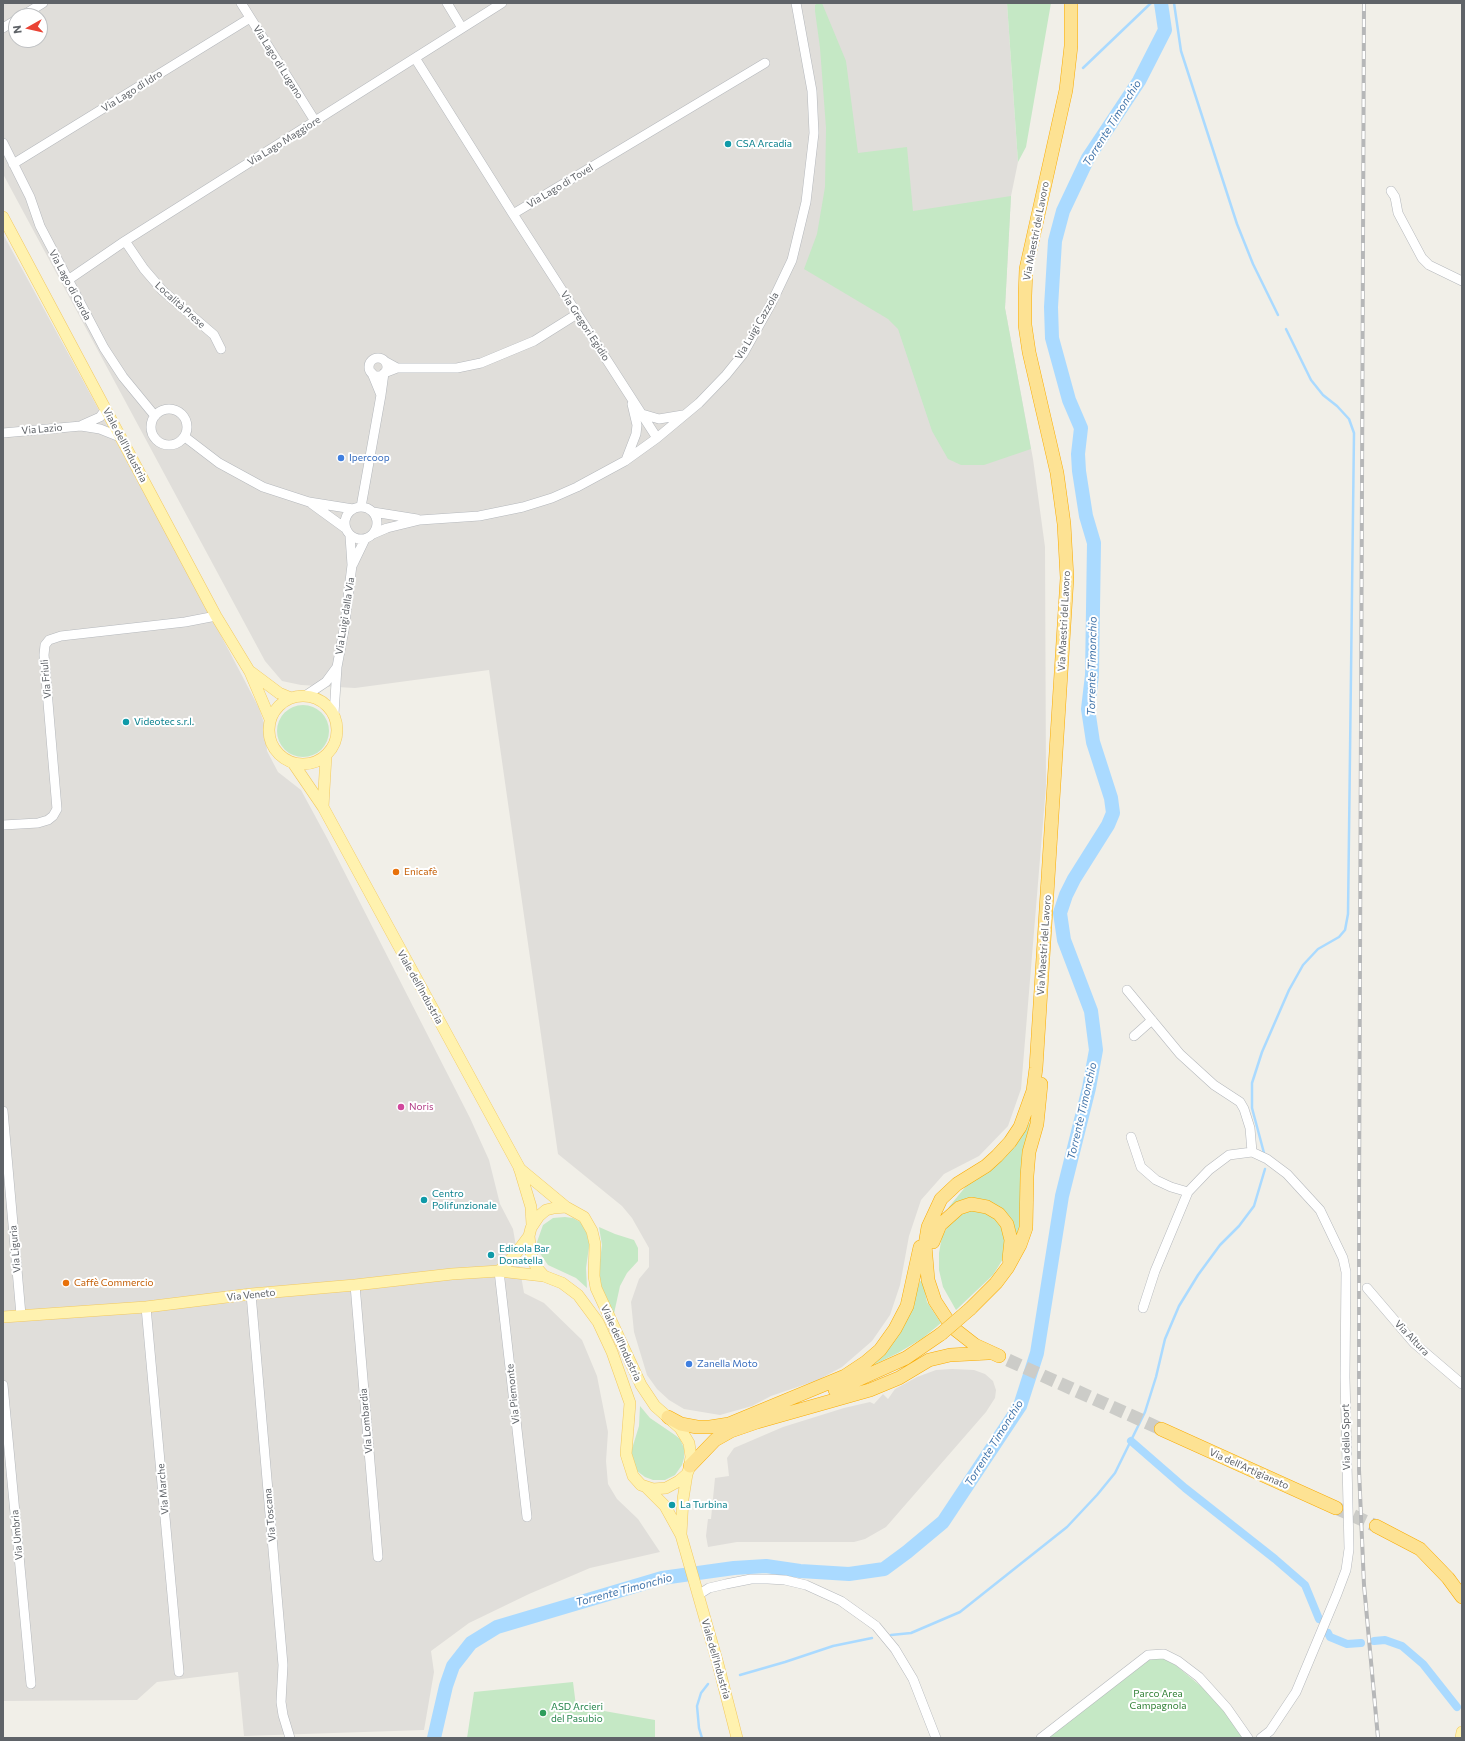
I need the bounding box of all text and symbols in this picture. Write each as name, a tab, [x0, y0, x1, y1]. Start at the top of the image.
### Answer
north arrow	[8, 8, 48, 48]
street label: Via Lago di Lugano	[250, 23, 306, 101]
text: N	[10, 25, 24, 35]
street label: Via Lago di Idro	[99, 68, 165, 114]
water label: Torrente Timonchio	[1080, 77, 1144, 169]
street label: Via Lago Maggiore	[245, 114, 323, 168]
place label: CSA Arcadia	[736, 138, 792, 150]
marker: CSA Arcadia	[723, 139, 733, 149]
street label: Via Lago di Tovel	[525, 161, 595, 211]
street label: Via Maestri del Lavoro	[1020, 180, 1052, 282]
street label: Via Lago di Garda	[46, 248, 94, 322]
street label: Località Prese	[152, 279, 208, 331]
street label: Via Gregori Egidio	[558, 289, 612, 363]
street label: Via Luigi Cazzola	[733, 290, 781, 362]
street label: Viale dell'Industria	[100, 406, 150, 484]
street label: Via Lazio	[21, 421, 63, 437]
place label: Ipercoop	[349, 452, 390, 464]
marker: Ipercoop	[336, 453, 346, 463]
street label: Via Maestri del Lavoro	[1055, 570, 1073, 672]
street label: Via Luigi dalla Via	[333, 576, 357, 656]
water label: Torrente Timonchio	[1085, 616, 1099, 716]
street label: Via Friuli	[38, 659, 54, 699]
place label: Videotec s.r.l.	[134, 716, 194, 728]
marker: Videotec s.r.l.	[121, 717, 131, 727]
place label: Enicafè	[404, 866, 437, 878]
marker: Enicafè	[391, 867, 401, 877]
street label: Via Maestri del Lavoro	[1035, 894, 1053, 996]
street label: Viale dell'Industria	[395, 948, 445, 1026]
water label: Torrente Timonchio	[1064, 1061, 1100, 1161]
place label: Noris	[409, 1101, 434, 1113]
marker: Noris	[396, 1102, 406, 1112]
place label: Centro Polifunzionale	[432, 1188, 497, 1212]
marker: Centro Polifunzionale	[419, 1195, 429, 1205]
street label: Via Liguria	[7, 1225, 23, 1273]
place label: Edicola Bar Donatella	[499, 1243, 550, 1266]
marker: Edicola Bar Donatella	[486, 1250, 496, 1260]
place label: Caffè Commercio	[74, 1277, 154, 1289]
marker: Caffè Commercio	[61, 1278, 71, 1288]
street label: Via Veneto	[226, 1286, 276, 1304]
street label: Viale dell'Industria	[598, 1303, 644, 1383]
street label: Via Altura	[1392, 1318, 1432, 1358]
place label: Zanella Moto	[697, 1358, 758, 1370]
marker: Zanella Moto	[684, 1359, 694, 1369]
street label: Via Piemonte	[504, 1363, 522, 1425]
street label: Via Lombardia	[357, 1388, 375, 1454]
water label: Torrente Timonchio	[962, 1397, 1026, 1489]
street label: Via dello Sport	[1339, 1404, 1353, 1470]
street label: Via dell'Artigianato	[1207, 1446, 1291, 1492]
street label: Via Marche	[155, 1463, 171, 1515]
street label: Via Toscana	[262, 1488, 278, 1542]
place label: La Turbina	[680, 1499, 727, 1511]
marker: La Turbina	[667, 1500, 677, 1510]
street label: Via Umbria	[9, 1509, 25, 1561]
water label: Torrente Timonchio	[574, 1571, 674, 1609]
street label: Viale dell'Industria	[699, 1618, 733, 1700]
park label: Parco Area Campagnola	[1130, 1688, 1186, 1712]
place label: ASD Arcieri del Pasubio	[551, 1701, 603, 1724]
marker: ASD Arcieri del Pasubio	[538, 1708, 548, 1718]

